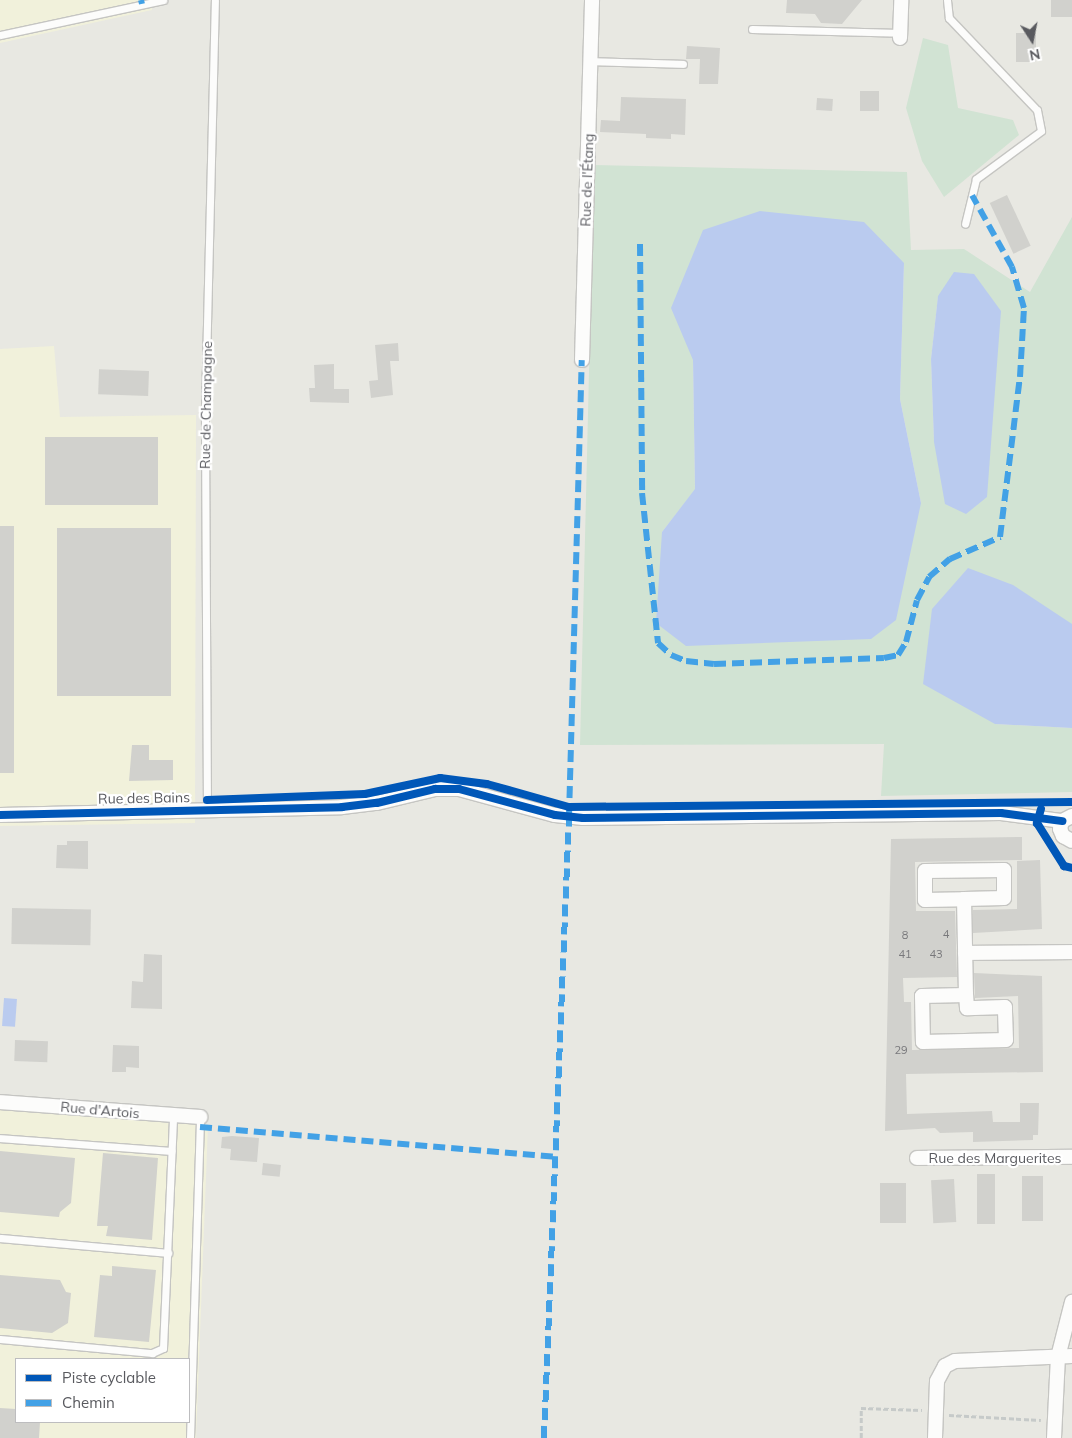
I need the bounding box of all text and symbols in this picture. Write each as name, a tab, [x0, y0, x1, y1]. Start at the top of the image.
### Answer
north arrow	[1007, 15, 1057, 65]
text: N	[1028, 45, 1042, 65]
street label: Rue de l'Étang	[577, 133, 597, 227]
street label: Rue de Champagne	[196, 341, 216, 469]
street label: Rue des Bains	[98, 789, 190, 807]
house number: 4	[943, 927, 949, 941]
house number: 8	[902, 928, 908, 942]
house number: 41	[898, 947, 912, 961]
house number: 43	[929, 947, 943, 961]
house number: 29	[894, 1043, 908, 1057]
street label: Rue d'Artois	[60, 1098, 140, 1122]
street label: Rue des Marguerites	[929, 1150, 1061, 1166]
legend	[15, 1358, 190, 1423]
text: Piste cyclable	[62, 1368, 156, 1387]
text: Chemin	[62, 1393, 115, 1412]

